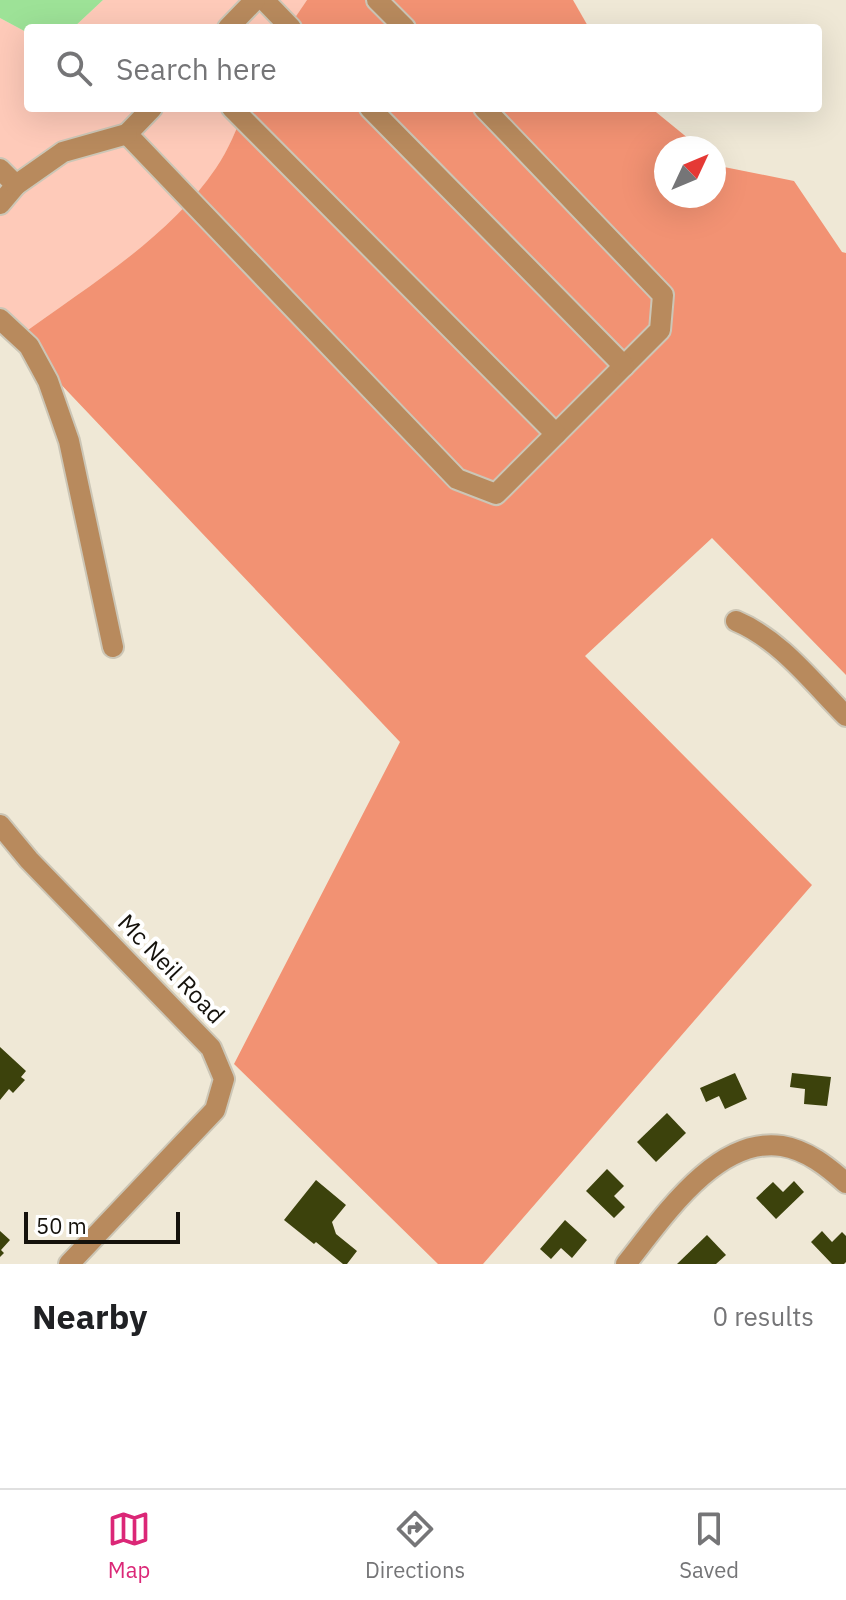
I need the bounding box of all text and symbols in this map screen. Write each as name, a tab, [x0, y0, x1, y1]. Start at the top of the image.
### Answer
search box	[24, 24, 822, 112]
icon: search	[52, 46, 96, 90]
text: Search here	[116, 49, 277, 88]
north arrow	[654, 136, 726, 208]
street label: Mc Neil Road	[111, 907, 232, 1030]
scale bar	[24, 1208, 180, 1244]
text: 50 m	[36, 1211, 87, 1240]
text: Nearby	[32, 1294, 147, 1338]
text: 0 results	[712, 1299, 814, 1333]
tab: Map	[107, 1507, 151, 1584]
tab: Directions	[365, 1507, 465, 1584]
tab: Saved	[679, 1507, 739, 1584]

